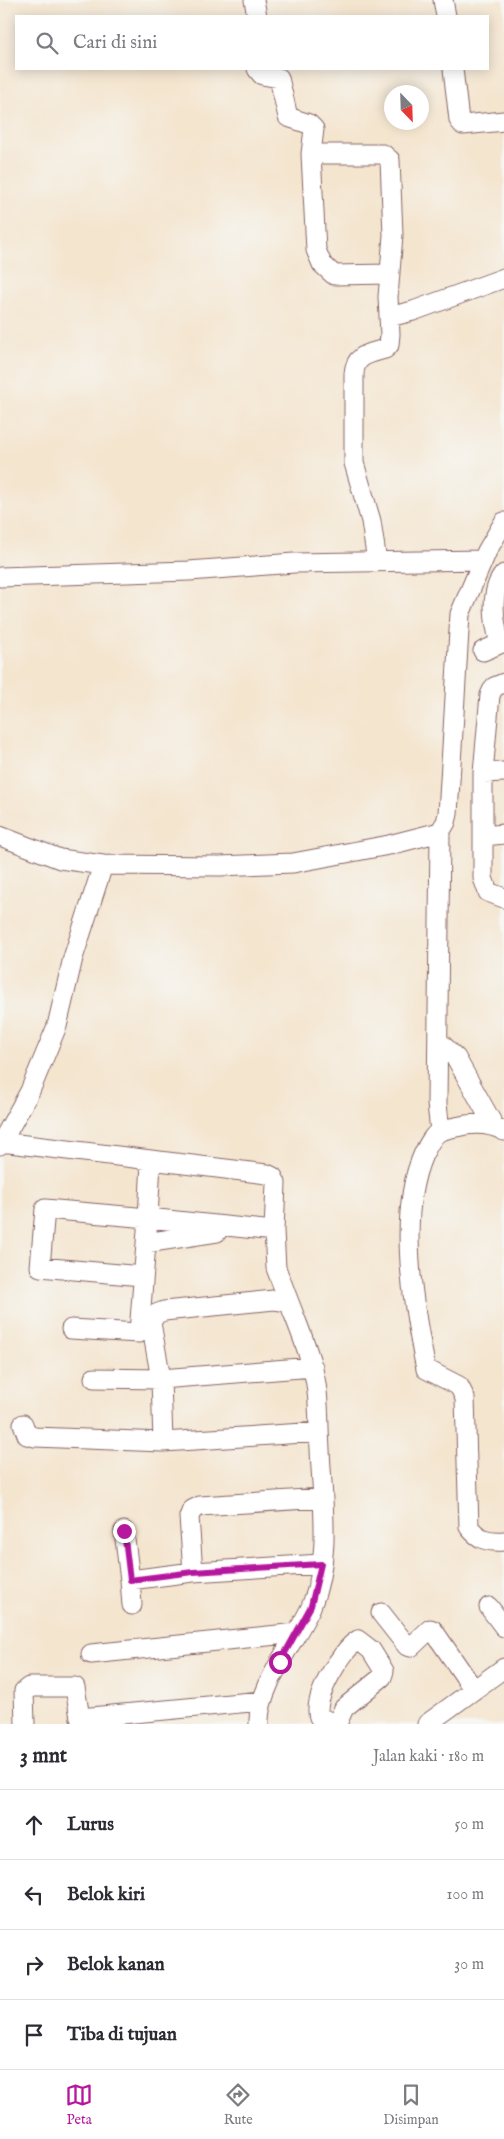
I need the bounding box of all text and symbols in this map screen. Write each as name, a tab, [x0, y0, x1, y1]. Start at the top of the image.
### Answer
search box	[15, 15, 489, 70]
icon: search	[33, 29, 61, 57]
text: Cari di sini	[73, 31, 157, 55]
north arrow	[384, 85, 429, 130]
route end	[113, 1520, 136, 1543]
route start	[269, 1651, 292, 1674]
text: 3 mnt	[20, 1743, 67, 1770]
text: Jalan kaki · 180 m	[373, 1747, 484, 1767]
icon: ahead	[20, 1811, 48, 1839]
text: Lurus	[67, 1813, 114, 1837]
text: 50 m	[455, 1815, 484, 1835]
icon: left	[20, 1881, 48, 1909]
text: Belok kiri	[67, 1883, 145, 1907]
text: 100 m	[447, 1885, 484, 1905]
icon: right	[20, 1951, 48, 1979]
text: Belok kanan	[67, 1953, 165, 1977]
text: 30 m	[454, 1955, 484, 1975]
icon: arrive	[20, 2021, 48, 2049]
text: Tiba di tujuan	[67, 2023, 177, 2047]
tab: Peta	[65, 2081, 93, 2129]
tab: Rute	[224, 2081, 253, 2129]
tab: Disimpan	[383, 2081, 439, 2129]

